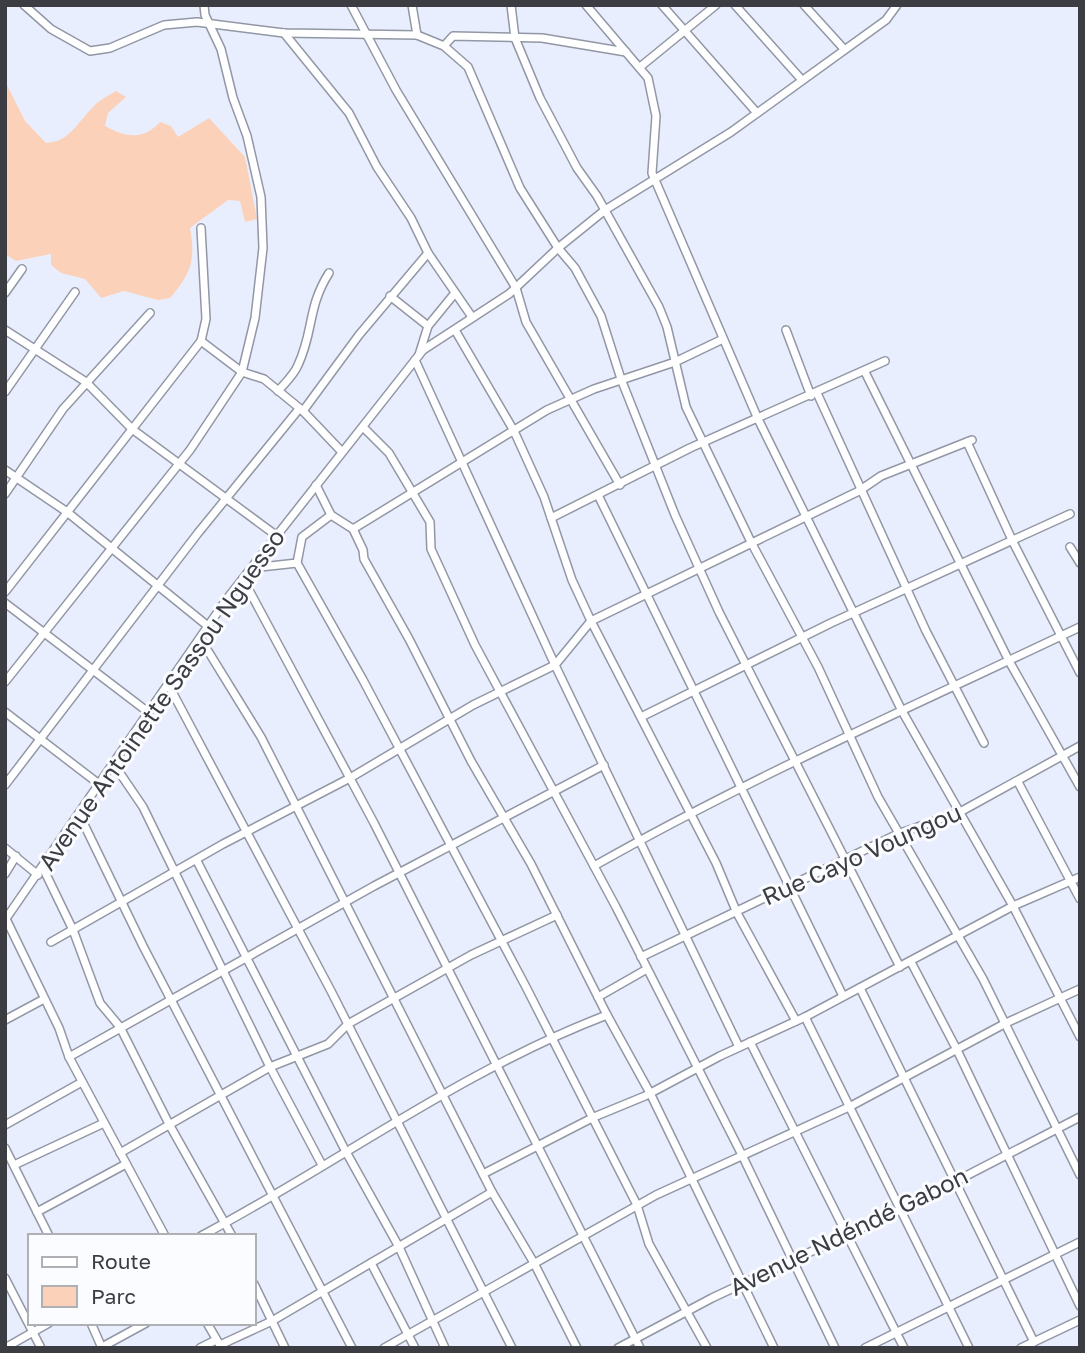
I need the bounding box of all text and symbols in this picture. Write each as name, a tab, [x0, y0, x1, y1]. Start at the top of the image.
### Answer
street label: Avenue Antoinette Sassou Nguesso	[31, 523, 290, 875]
street label: Rue Cayo Voungou	[757, 797, 966, 911]
street label: Avenue Ndéndé Gabon	[724, 1160, 972, 1301]
legend	[28, 1234, 256, 1325]
text: Route	[91, 1248, 151, 1274]
text: Parc	[91, 1283, 136, 1309]

